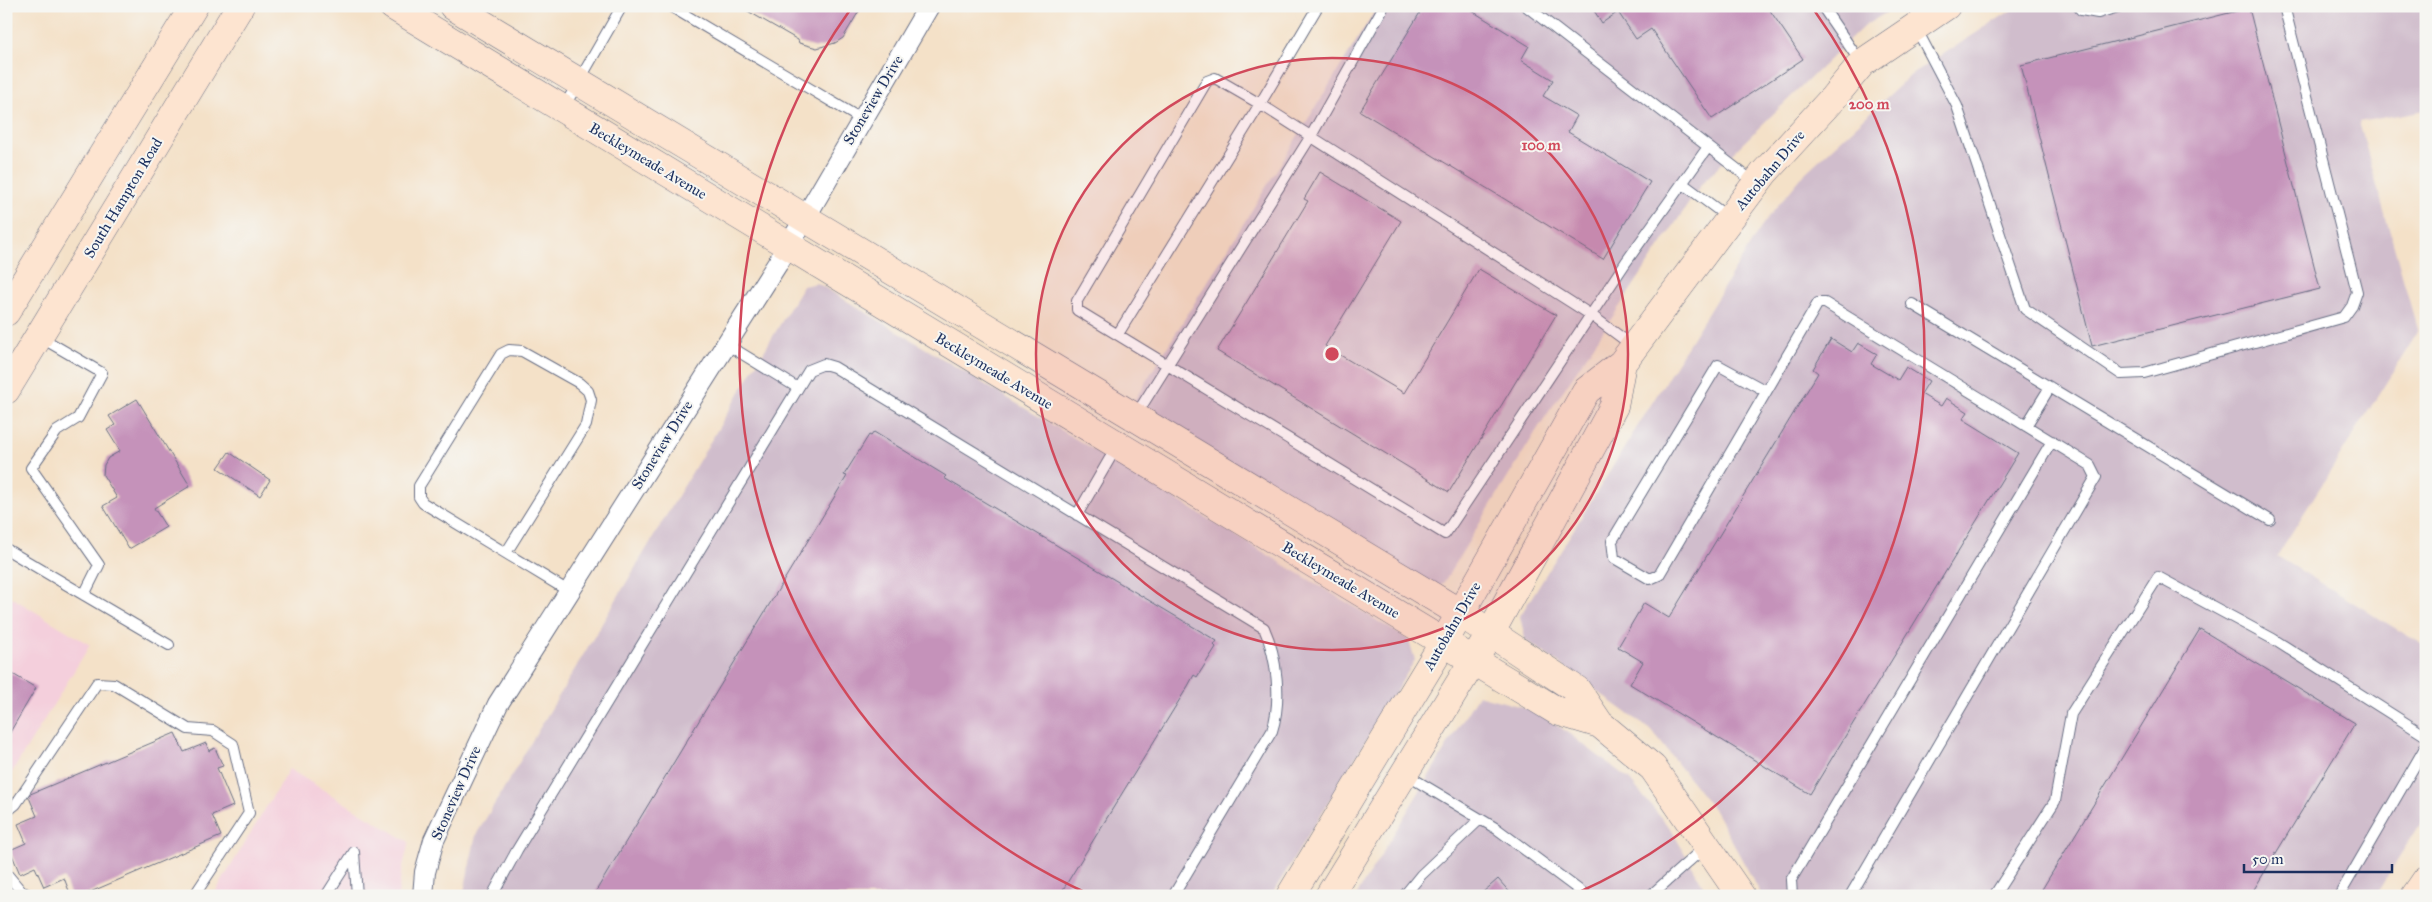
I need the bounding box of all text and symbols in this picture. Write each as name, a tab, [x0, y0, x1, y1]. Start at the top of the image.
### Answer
street label: Stoneview Drive	[839, 52, 907, 148]
text: 200 m	[1849, 95, 1890, 113]
street label: Beckleymeade Avenue	[586, 119, 710, 203]
street label: Autobahn Drive	[1731, 126, 1809, 214]
street label: South Hampton Road	[80, 134, 166, 261]
text: 100 m	[1521, 136, 1561, 154]
street label: Beckleymeade Avenue	[932, 329, 1056, 413]
centre of rings	[1323, 345, 1341, 363]
street label: Stoneview Drive	[628, 397, 696, 493]
street label: Beckleymeade Avenue	[1279, 538, 1403, 622]
street label: Autobahn Drive	[1419, 579, 1485, 674]
street label: Stoneview Drive	[427, 743, 485, 843]
scale bar	[2244, 842, 2392, 874]
text: 50 m	[2252, 850, 2284, 868]

